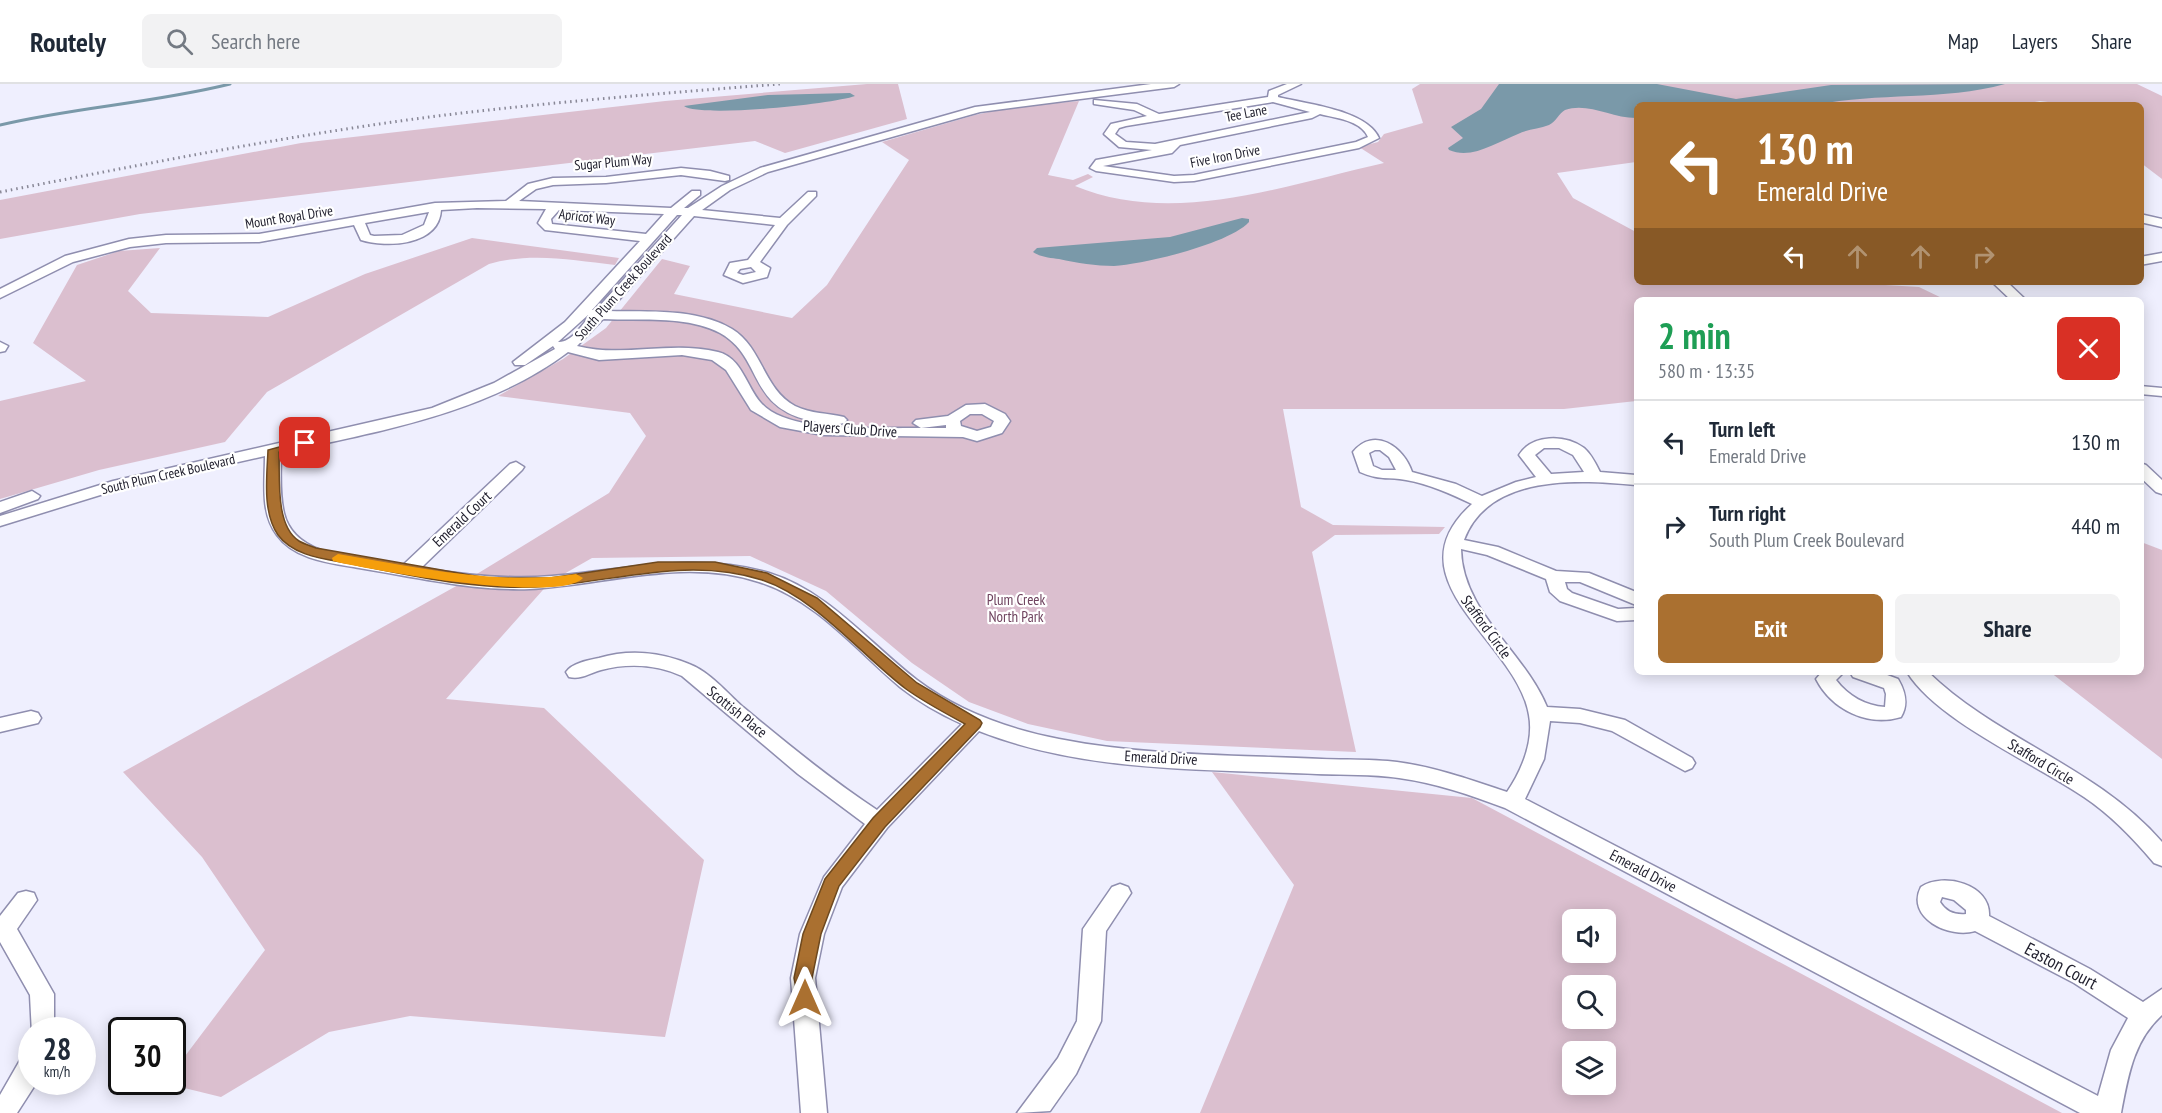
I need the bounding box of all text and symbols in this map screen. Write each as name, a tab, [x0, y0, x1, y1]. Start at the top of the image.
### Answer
search box	[142, 14, 562, 68]
text: Routely	[30, 23, 106, 60]
icon: search	[163, 25, 196, 58]
text: Search here	[211, 27, 300, 55]
text: Map	[1948, 28, 1979, 55]
text: Layers	[2012, 28, 2058, 55]
text: Share	[2091, 28, 2132, 55]
street label: Tee Lane	[1223, 100, 1269, 126]
text: 130 m	[1757, 121, 1854, 176]
icon: left	[1658, 126, 1736, 204]
street label: Five Iron Drive	[1189, 140, 1262, 172]
street label: Sugar Plum Way	[573, 150, 653, 174]
text: Emerald Drive	[1757, 174, 1888, 208]
street label: Mount Royal Drive	[244, 201, 334, 233]
street label: Apricot Way	[558, 205, 617, 229]
street label: South Plum Creek Boulevard	[571, 230, 675, 344]
icon: left	[1778, 240, 1811, 273]
icon: ahead	[1841, 240, 1874, 273]
icon: ahead	[1904, 240, 1937, 273]
icon: right	[1967, 240, 2000, 273]
text: 2 min	[1658, 312, 1731, 359]
button: close	[2057, 317, 2120, 380]
text: 580 m · 13:35	[1658, 358, 1755, 384]
text: Turn left	[1709, 415, 1775, 443]
street label: Players Club Drive	[802, 416, 898, 441]
pin	[279, 417, 330, 468]
icon: arrive	[288, 426, 321, 459]
icon: left	[1658, 426, 1691, 459]
text: 130 m	[2071, 428, 2120, 456]
text: Emerald Drive	[1709, 443, 1806, 469]
street label: South Plum Creek Boulevard	[99, 450, 237, 498]
street label: Emerald Court	[428, 487, 495, 551]
text: Turn right	[1709, 499, 1786, 527]
icon: right	[1658, 510, 1691, 543]
text: 440 m	[2071, 512, 2120, 540]
text: South Plum Creek Boulevard	[1709, 527, 1905, 553]
park label: Plum Creek North Park	[987, 590, 1045, 626]
street label: Stafford Circle	[1457, 591, 1516, 662]
button: Exit	[1658, 594, 1883, 663]
button: Share	[1895, 594, 2120, 663]
street label: Scottish Place	[703, 682, 771, 742]
street label: Stafford Circle	[2005, 734, 2078, 789]
street label: Emerald Drive	[1124, 746, 1198, 769]
street label: Emerald Drive	[1607, 845, 1680, 896]
map controls	[1562, 909, 1616, 1095]
button: sound	[1562, 909, 1616, 963]
street label: Easton Court	[2021, 937, 2102, 994]
position arrow	[773, 966, 837, 1030]
button: search	[1562, 975, 1616, 1029]
speed limit sign: 30	[108, 1017, 186, 1095]
text: 28	[43, 1029, 71, 1068]
button: layers	[1562, 1041, 1616, 1095]
text: km/h	[44, 1062, 70, 1081]

